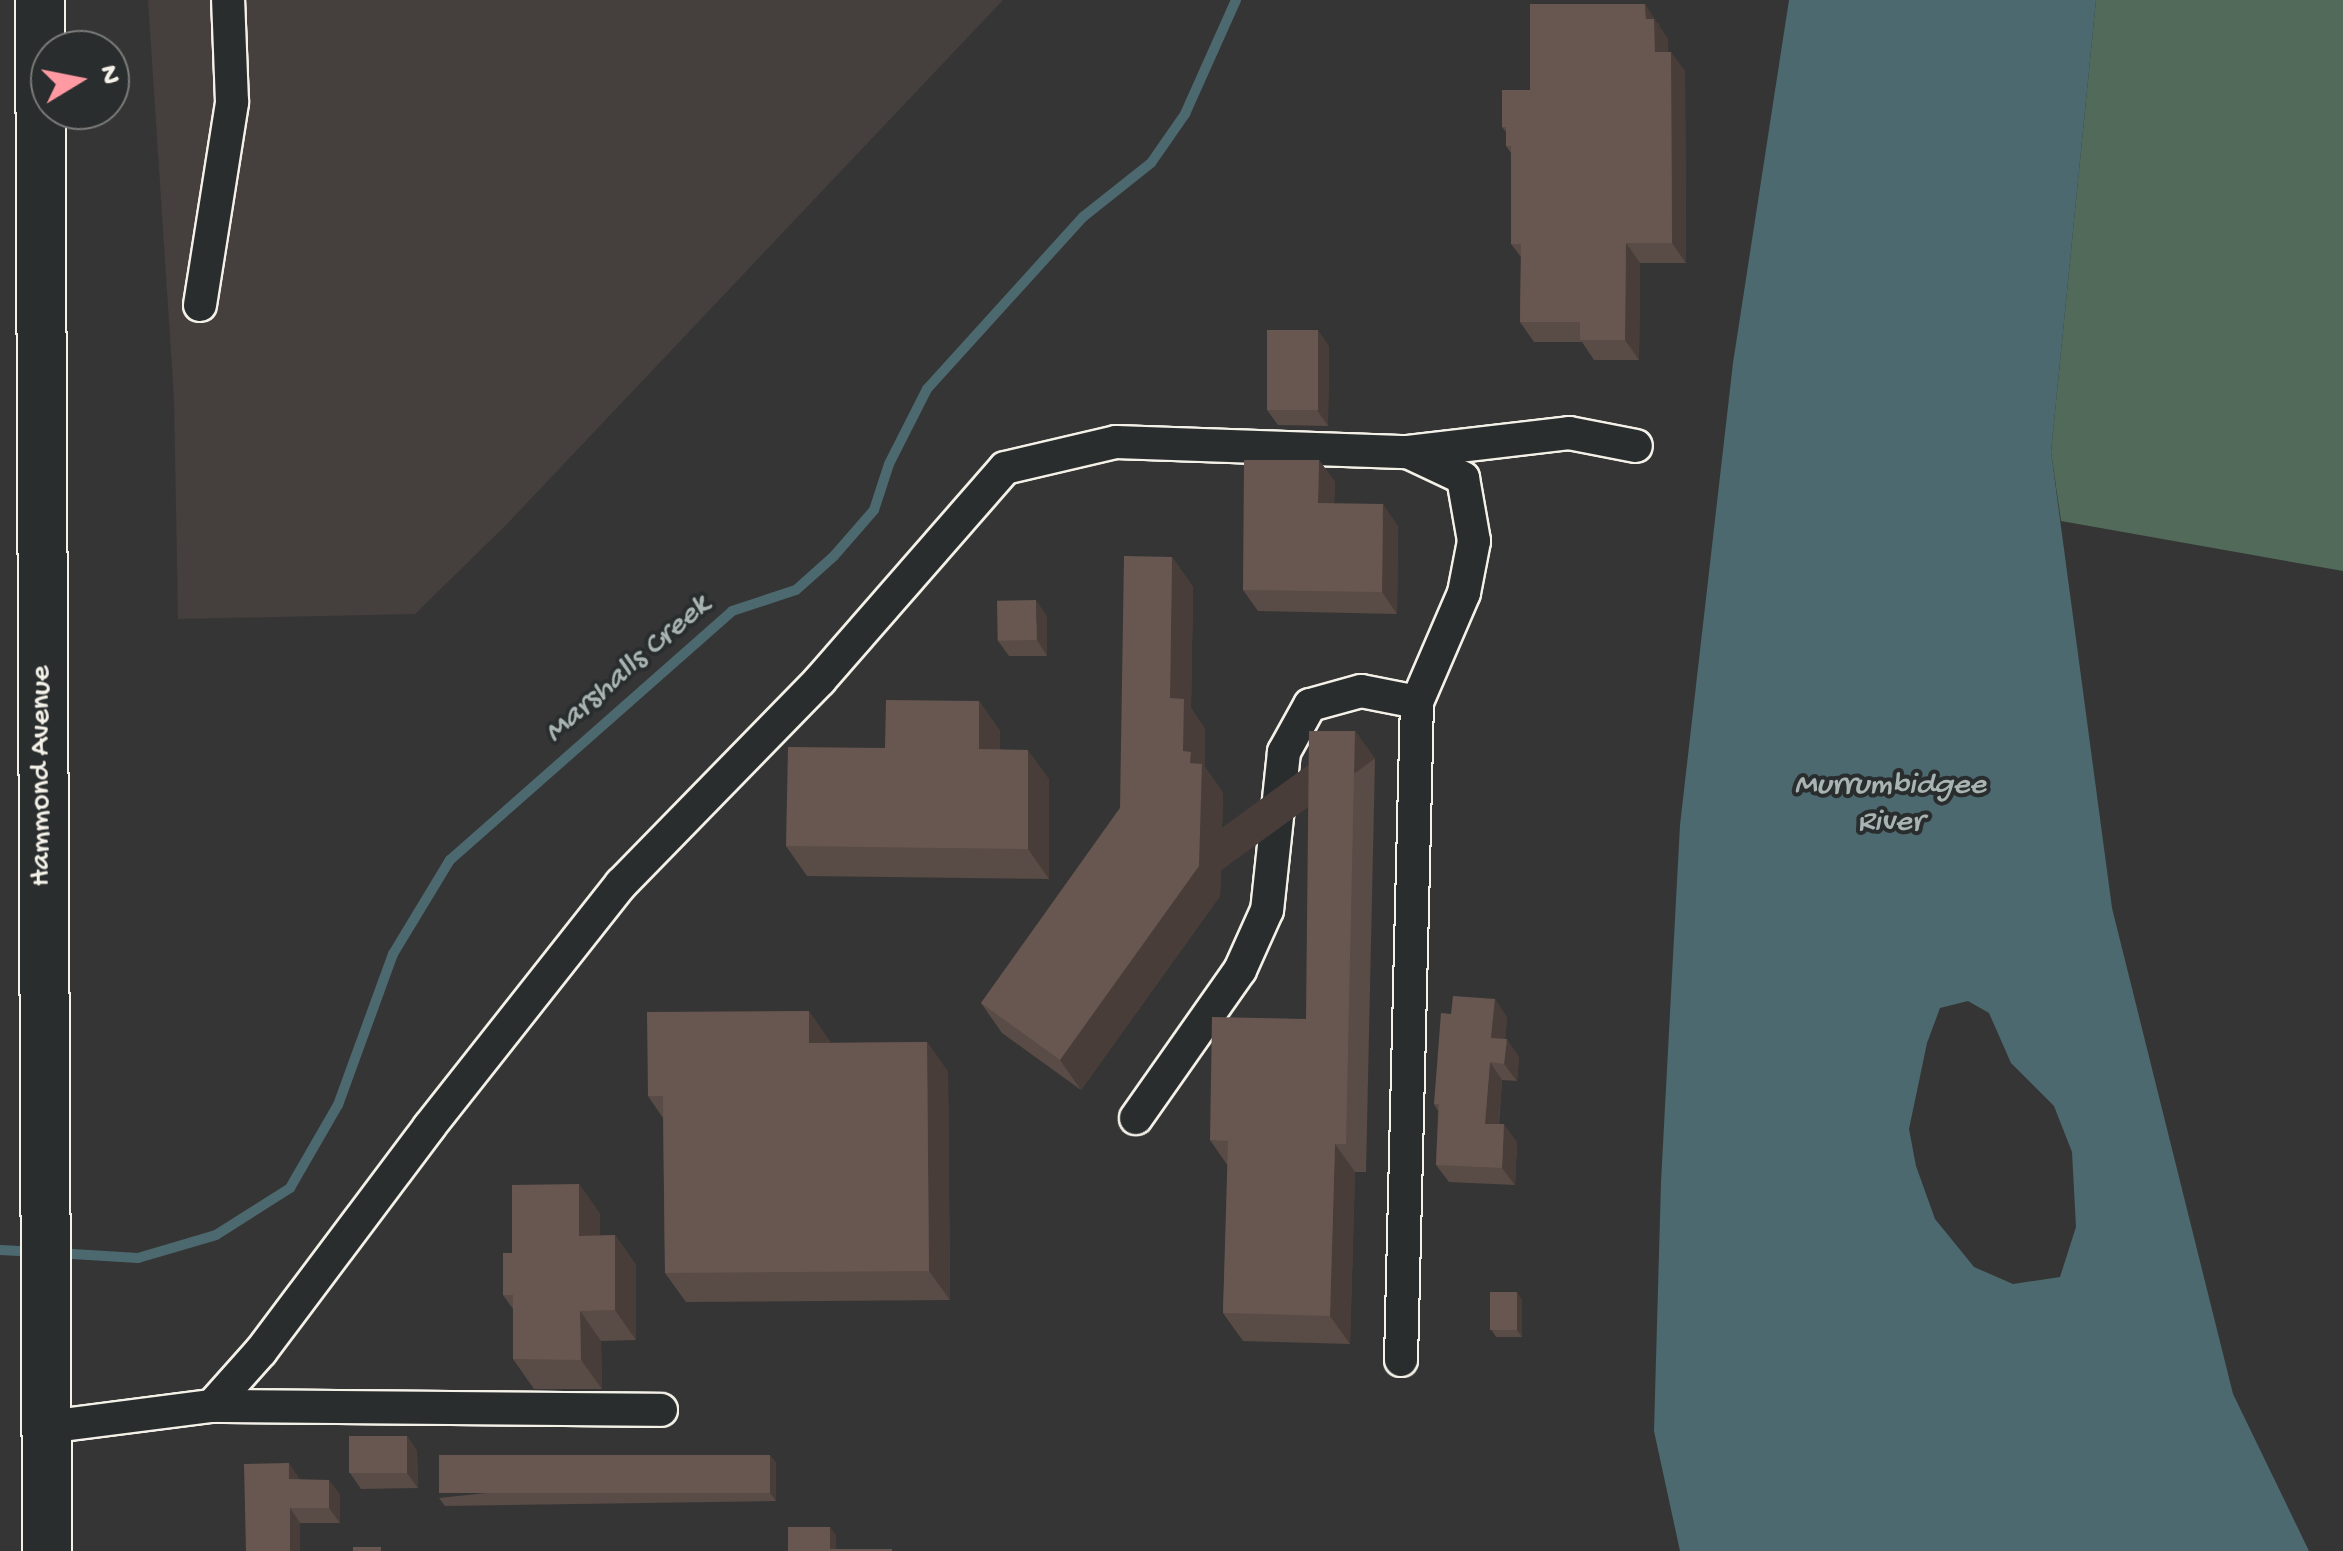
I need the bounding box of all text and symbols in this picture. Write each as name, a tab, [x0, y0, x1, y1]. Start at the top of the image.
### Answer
north arrow	[30, 30, 130, 130]
text: N	[90, 63, 126, 87]
water label: Marshalls Creek	[537, 587, 719, 753]
street label: Hammond Avenue	[25, 665, 61, 887]
water label: Murrumbidgee River	[1794, 768, 1986, 843]

